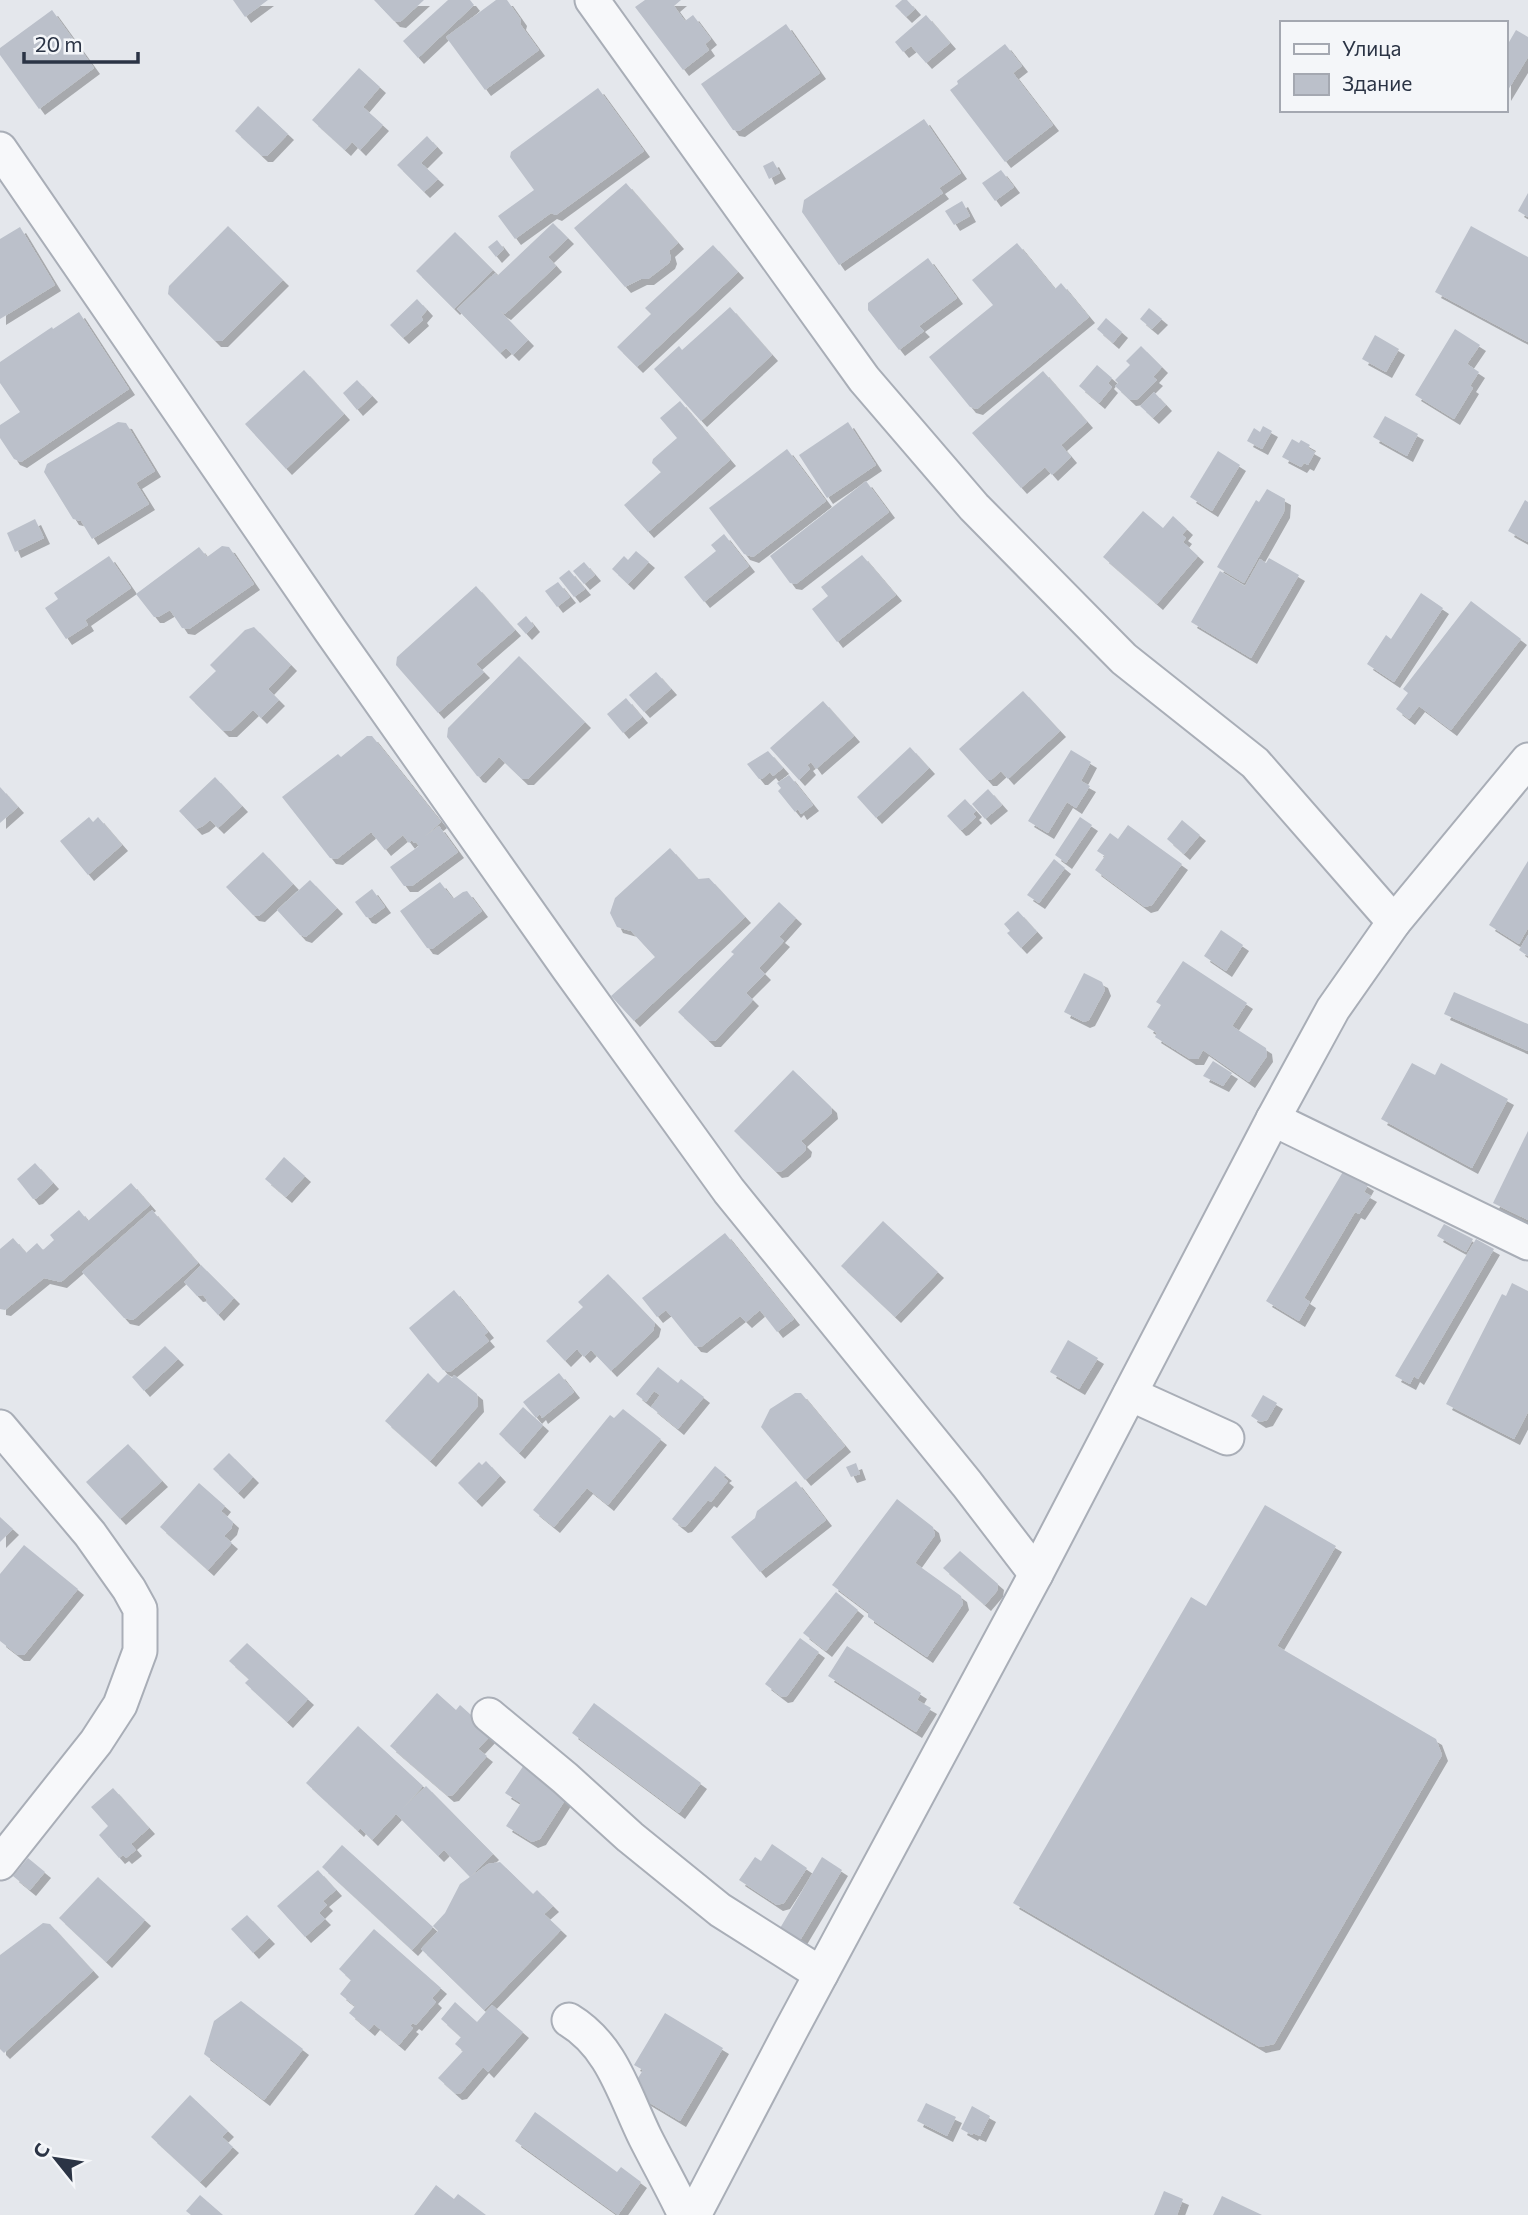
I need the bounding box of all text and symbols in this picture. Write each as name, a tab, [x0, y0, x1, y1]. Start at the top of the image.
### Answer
scale bar	[24, 21, 138, 65]
legend	[1280, 21, 1507, 112]
text: 20 m	[35, 31, 83, 56]
text: Улица	[1342, 35, 1401, 60]
text: Здание	[1342, 70, 1412, 95]
north arrow	[21, 2124, 91, 2194]
text: С	[28, 2139, 54, 2162]

